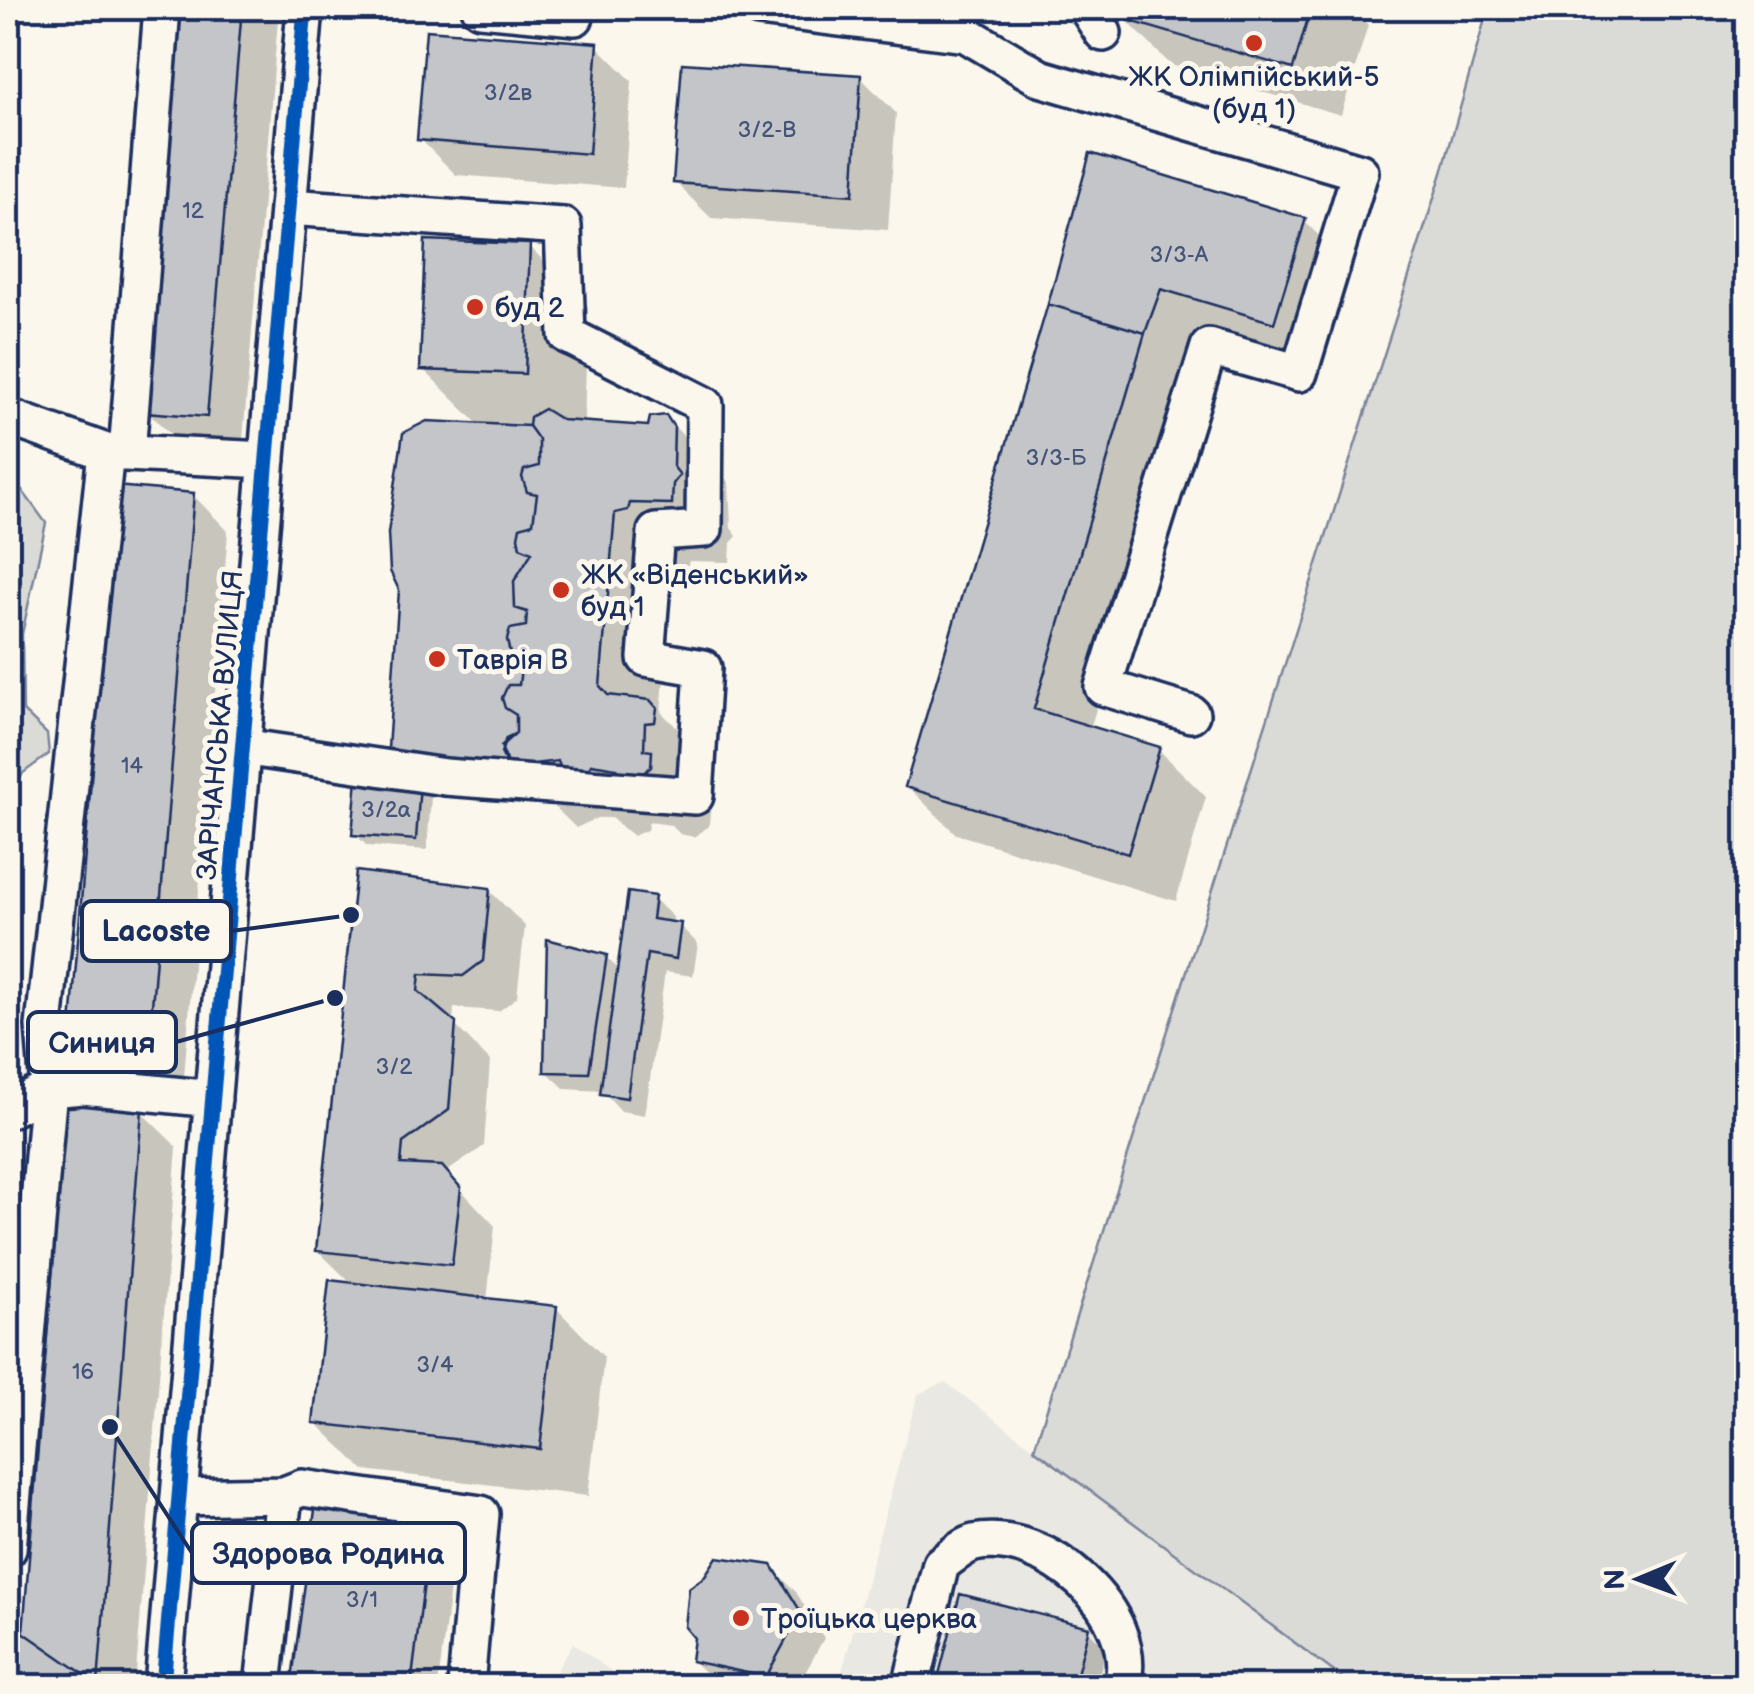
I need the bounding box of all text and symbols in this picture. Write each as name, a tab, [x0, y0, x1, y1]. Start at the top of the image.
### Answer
marker: ЖК Олімпійський-5 (буд 1)	[1243, 32, 1265, 54]
place label: ЖК Олімпійський-5 (буд 1)	[1128, 61, 1380, 126]
house number: 3/2в	[484, 80, 532, 107]
house number: 3/2-В	[738, 117, 796, 144]
house number: 12	[182, 198, 204, 225]
house number: 3/3-А	[1150, 242, 1209, 269]
place label: буд 2	[495, 292, 565, 325]
marker: буд 2	[464, 296, 486, 318]
house number: 3/3-Б	[1026, 445, 1087, 472]
place label: ЖК «Віденський» буд 1	[581, 559, 809, 624]
street label: ЗАРІЧАНСЬКА ВУЛИЦЯ	[191, 569, 250, 881]
marker: ЖК «Віденський» буд 1	[550, 579, 572, 601]
place label: Таврія В	[457, 644, 568, 677]
marker: Таврія В	[426, 648, 448, 670]
house number: 14	[121, 753, 144, 780]
house number: 3/2а	[361, 797, 411, 824]
callout: Lacoste	[82, 901, 231, 961]
text: Lacoste	[101, 914, 211, 950]
callout: Синиця	[28, 1012, 176, 1072]
text: Синиця	[48, 1026, 156, 1062]
house number: 3/2	[376, 1054, 412, 1081]
house number: 3/4	[417, 1352, 454, 1379]
house number: 16	[72, 1359, 94, 1386]
callout: Здорова Родина	[192, 1523, 465, 1583]
north arrow	[1589, 1529, 1689, 1629]
text: Здорова Родина	[212, 1537, 445, 1573]
text: N	[1599, 1569, 1632, 1590]
house number: 3/1	[346, 1587, 378, 1614]
place label: Троїцька церква	[761, 1603, 978, 1636]
marker: Троїцька церква	[730, 1607, 752, 1629]

